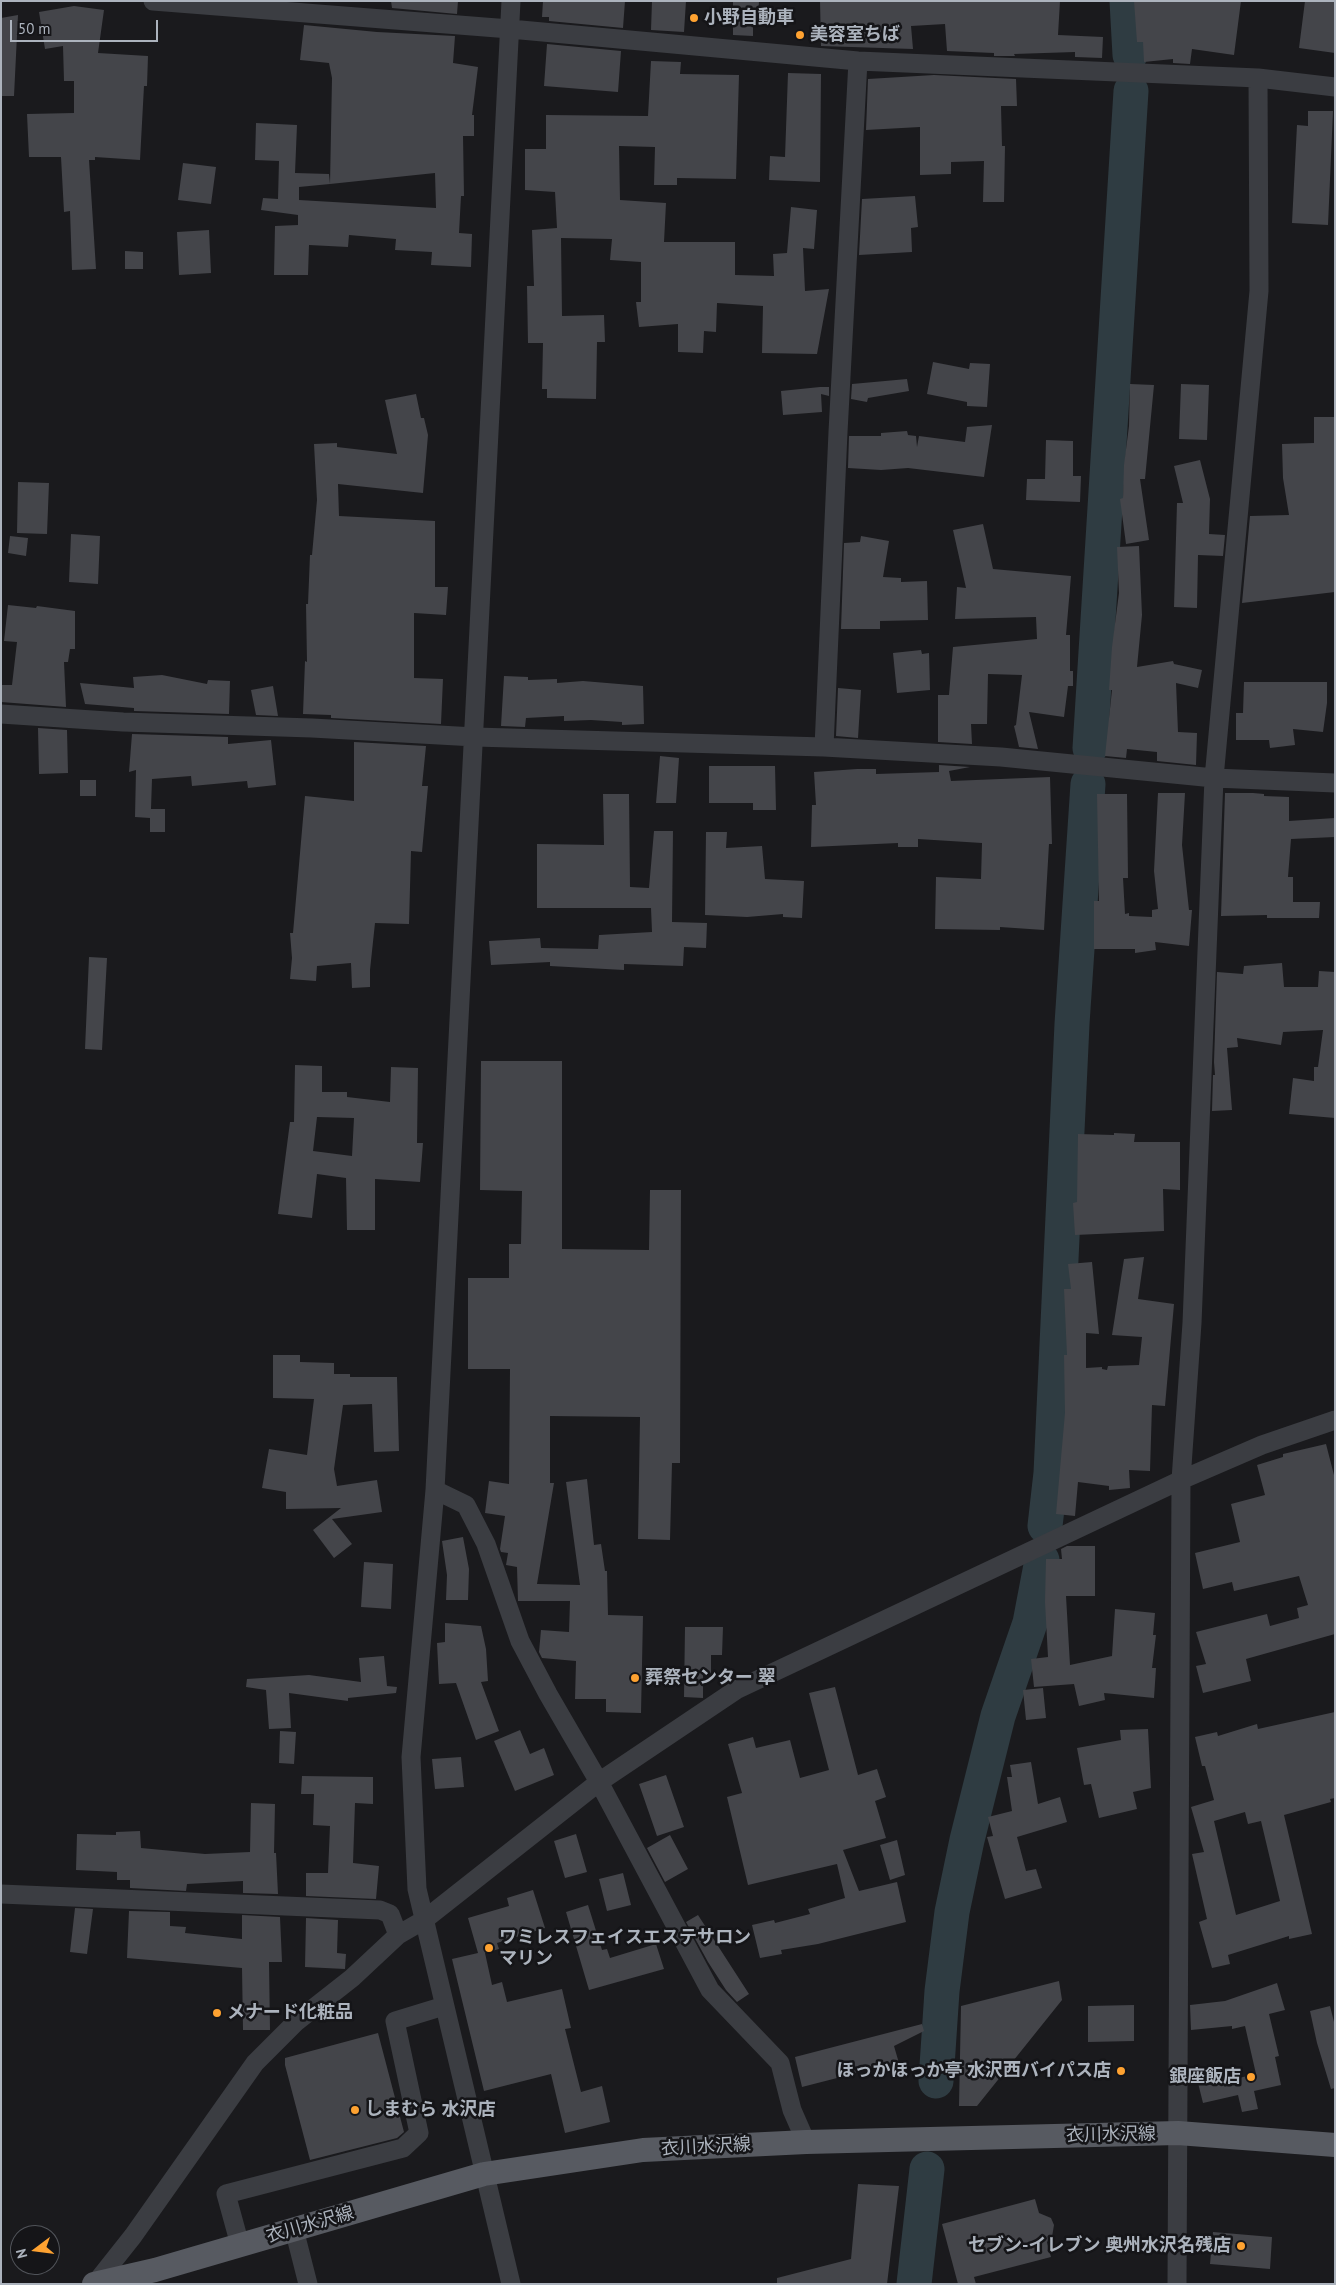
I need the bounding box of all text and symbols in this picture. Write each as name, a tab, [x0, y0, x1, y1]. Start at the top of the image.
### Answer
place label: 小野自動車	[704, 7, 794, 29]
scale bar	[12, 10, 160, 42]
marker: 小野自動車	[688, 12, 700, 24]
text: 50 m	[18, 19, 51, 38]
place label: 美容室ちば	[810, 24, 900, 46]
marker: 美容室ちば	[794, 29, 806, 41]
place label: 葬祭センター 翠	[645, 1667, 776, 1689]
marker: 葬祭センター 翠	[629, 1672, 641, 1684]
place label: ワミレスフェイスエステサロン マリン	[499, 1927, 751, 1970]
marker: ワミレスフェイスエステサロン マリン	[483, 1942, 495, 1954]
place label: メナード化粧品	[227, 2002, 353, 2024]
marker: メナード化粧品	[211, 2007, 223, 2019]
place label: ほっかほっか亭 水沢西バイパス店	[836, 2060, 1111, 2082]
marker: ほっかほっか亭 水沢西バイパス店	[1115, 2065, 1127, 2077]
place label: 銀座飯店	[1169, 2066, 1241, 2088]
marker: 銀座飯店	[1245, 2071, 1257, 2083]
place label: しまむら 水沢店	[365, 2099, 496, 2121]
marker: しまむら 水沢店	[349, 2104, 361, 2116]
street label: 衣川水沢線	[1066, 2123, 1156, 2147]
street label: 衣川水沢線	[660, 2134, 752, 2160]
street label: 衣川水沢線	[264, 2202, 356, 2248]
north arrow	[10, 2225, 60, 2275]
place label: セブン-イレブン 奥州水沢名残店	[968, 2235, 1231, 2257]
marker: セブン-イレブン 奥州水沢名残店	[1235, 2240, 1247, 2252]
text: N	[12, 2247, 31, 2260]

